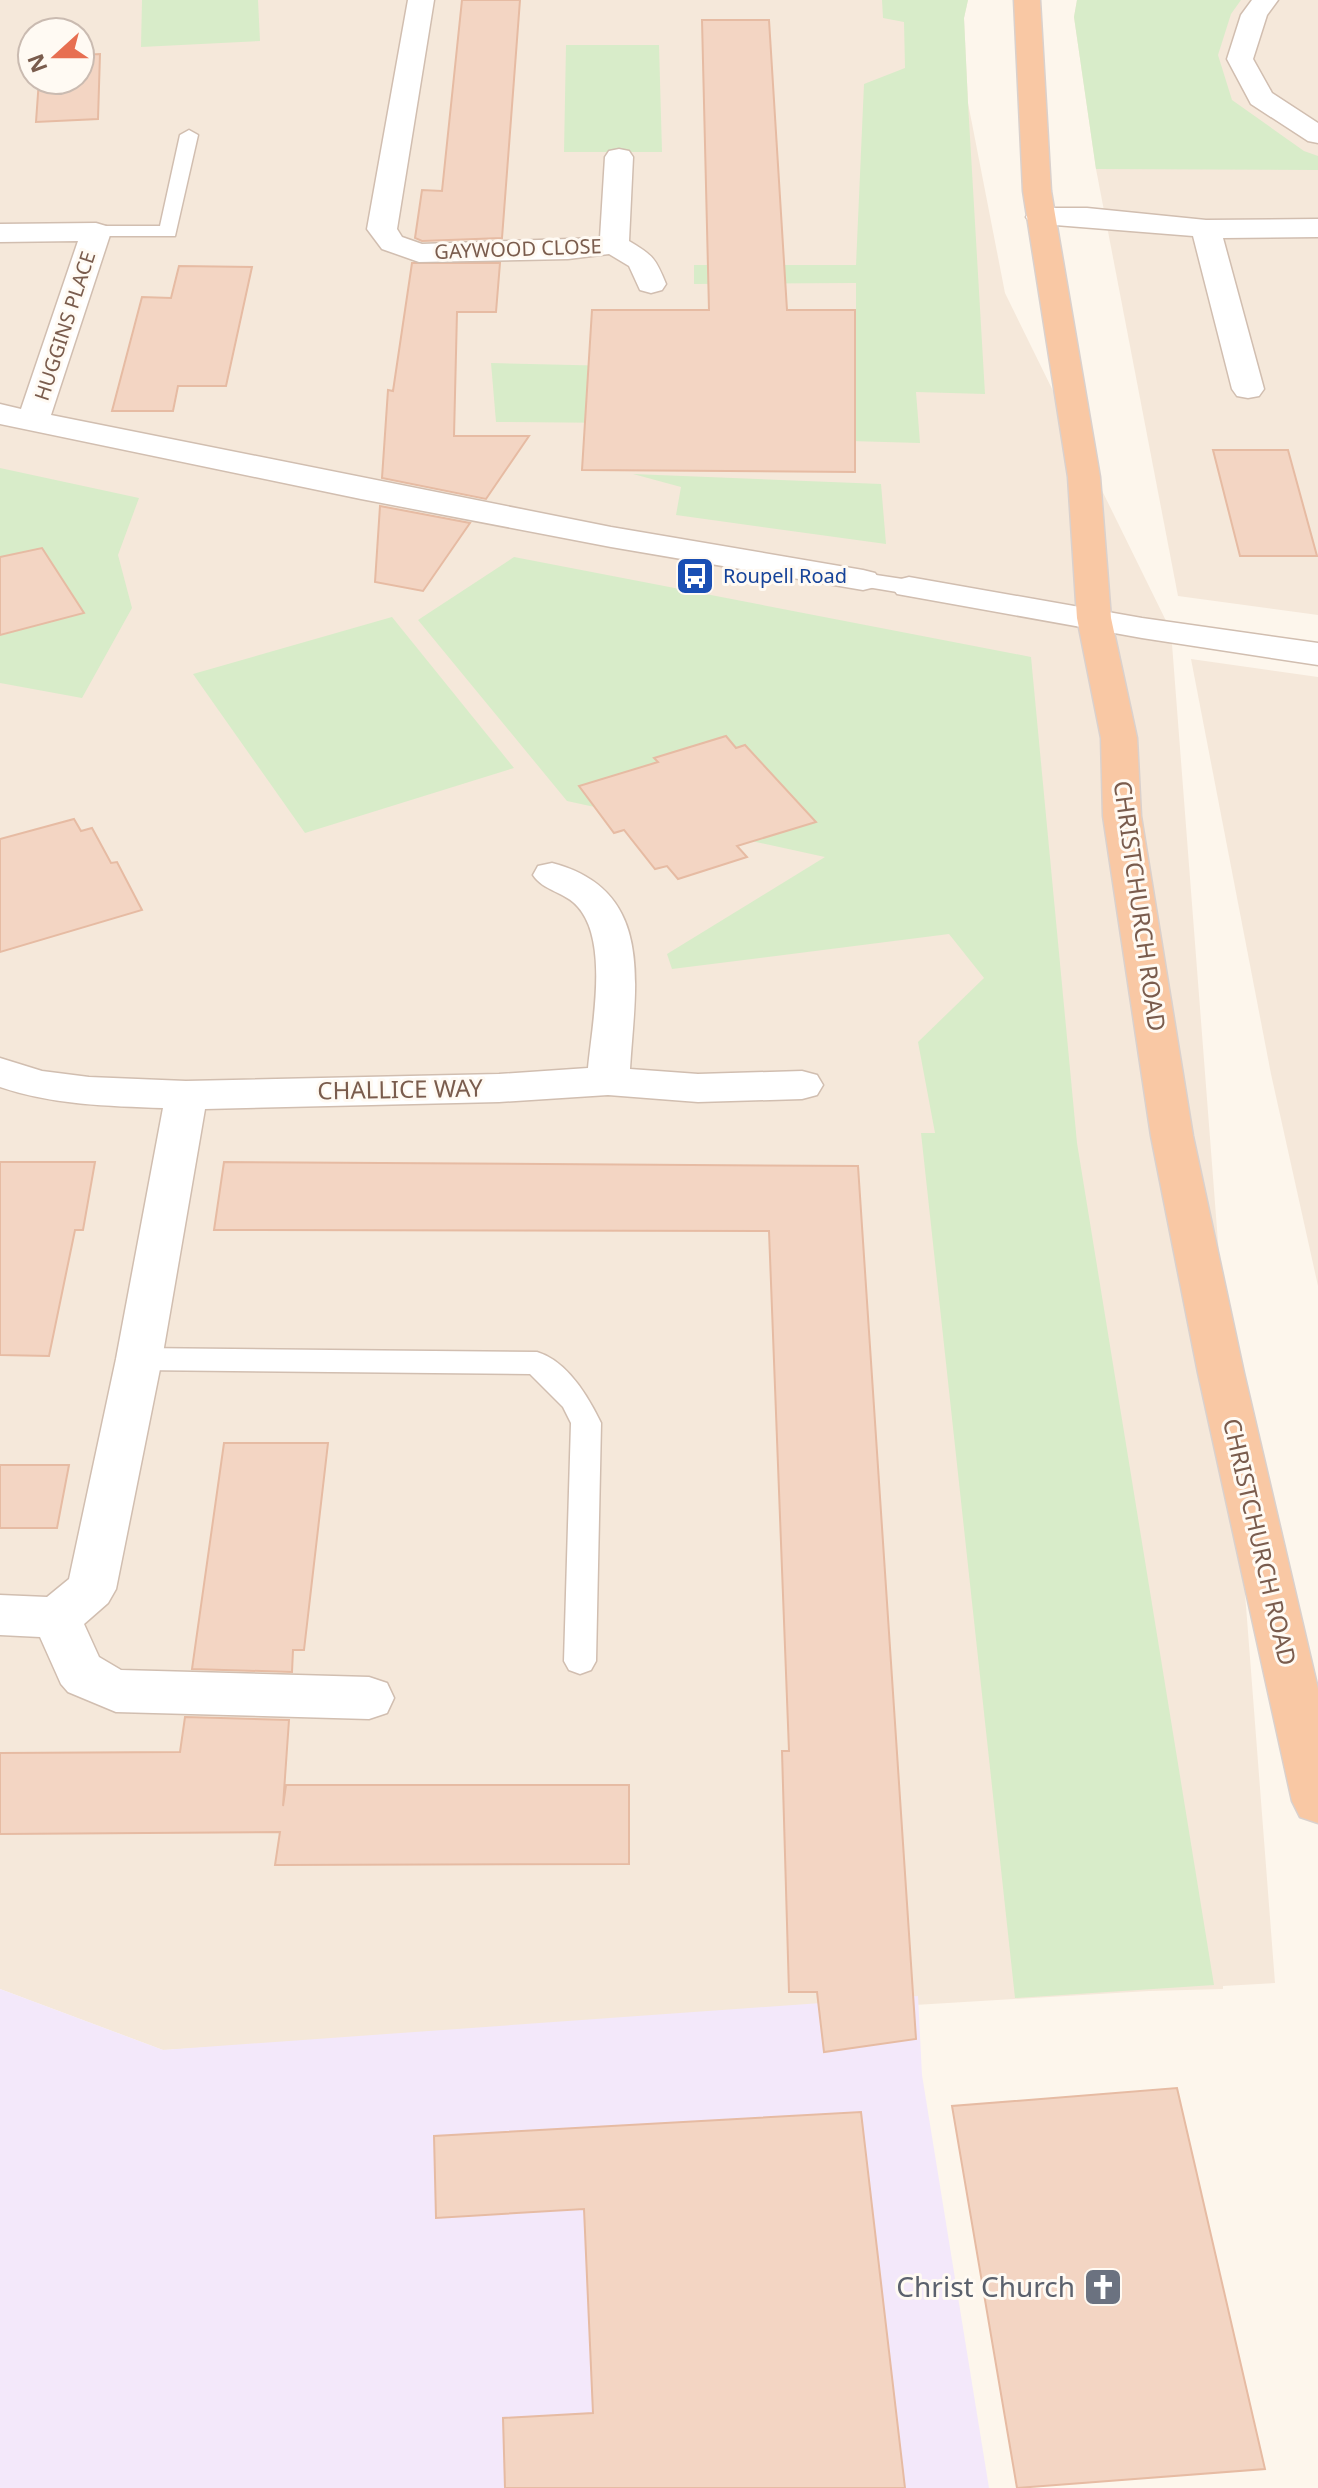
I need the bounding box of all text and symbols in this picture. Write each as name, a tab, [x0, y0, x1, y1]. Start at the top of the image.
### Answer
north arrow	[16, 16, 96, 96]
text: N	[19, 50, 54, 77]
street label: GAYWOOD CLOSE	[434, 232, 602, 265]
street label: HUGGINS PLACE	[28, 248, 101, 404]
bus stop icon: Roupell Road	[674, 555, 716, 597]
place label: Roupell Road	[723, 562, 847, 589]
street label: CHRISTCHURCH ROAD	[1107, 778, 1174, 1033]
street label: CHALLICE WAY	[317, 1071, 483, 1106]
street label: CHRISTCHURCH ROAD	[1216, 1415, 1305, 1669]
church icon: Christ Church	[1082, 2266, 1124, 2308]
place label: Christ Church	[896, 2267, 1075, 2305]

